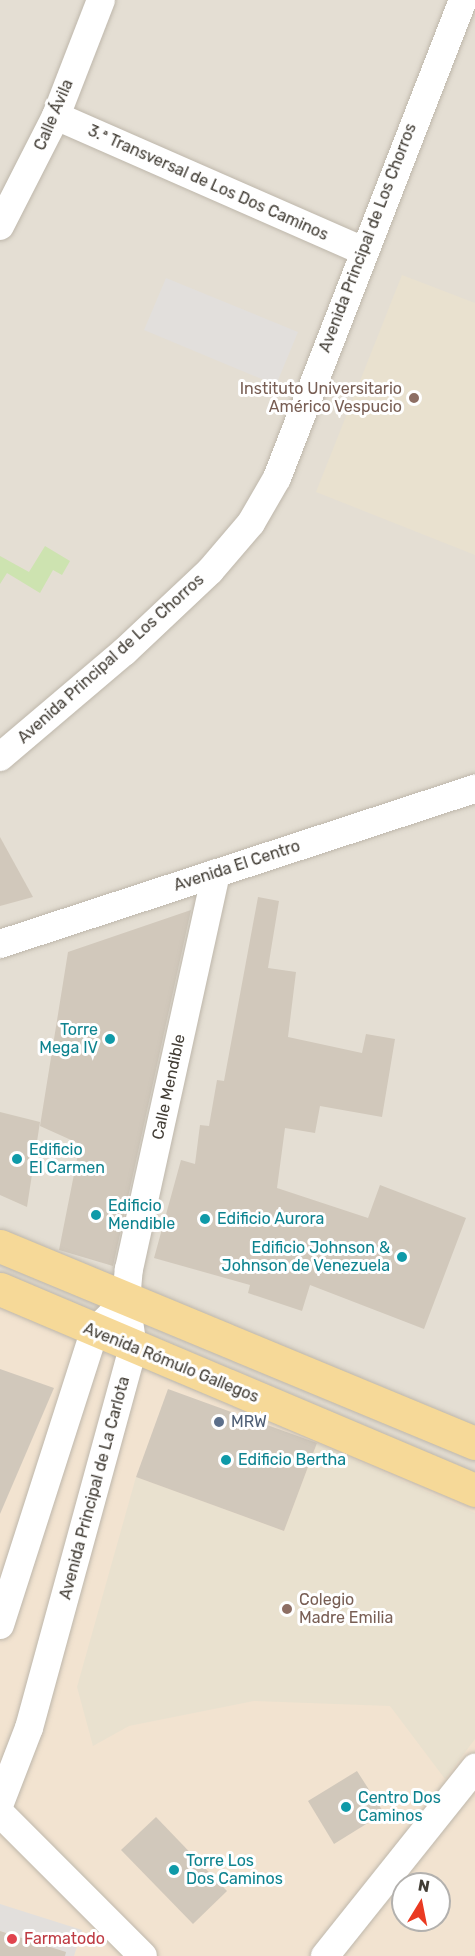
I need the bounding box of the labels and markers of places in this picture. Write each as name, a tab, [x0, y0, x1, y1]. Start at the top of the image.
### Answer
place label: Instituto Universitario Américo Vespucio	[240, 379, 402, 417]
marker: Instituto Universitario Américo Vespucio	[407, 391, 421, 405]
place label: Torre Mega IV	[39, 1020, 98, 1058]
marker: Torre Mega IV	[103, 1032, 117, 1046]
place label: Edificio El Carmen	[29, 1140, 105, 1178]
marker: Edificio El Carmen	[10, 1152, 24, 1166]
place label: Edificio Mendible	[108, 1196, 175, 1234]
marker: Edificio Mendible	[89, 1208, 103, 1222]
place label: Edificio Aurora	[217, 1209, 325, 1229]
marker: Edificio Aurora	[198, 1212, 212, 1226]
place label: Edificio Johnson & Johnson de Venezuela	[221, 1238, 390, 1276]
marker: Edificio Johnson & Johnson de Venezuela	[395, 1250, 409, 1264]
place label: MRW	[231, 1412, 267, 1432]
marker: MRW	[212, 1415, 226, 1429]
place label: Edificio Bertha	[238, 1450, 346, 1470]
marker: Edificio Bertha	[219, 1453, 233, 1467]
place label: Colegio Madre Emilia	[299, 1590, 393, 1628]
marker: Colegio Madre Emilia	[280, 1602, 294, 1616]
place label: Centro Dos Caminos	[358, 1788, 441, 1826]
marker: Centro Dos Caminos	[339, 1800, 353, 1814]
place label: Torre Los Dos Caminos	[186, 1851, 283, 1889]
marker: Torre Los Dos Caminos	[167, 1863, 181, 1877]
place label: Farmatodo	[24, 1929, 105, 1949]
marker: Farmatodo	[5, 1932, 19, 1946]

